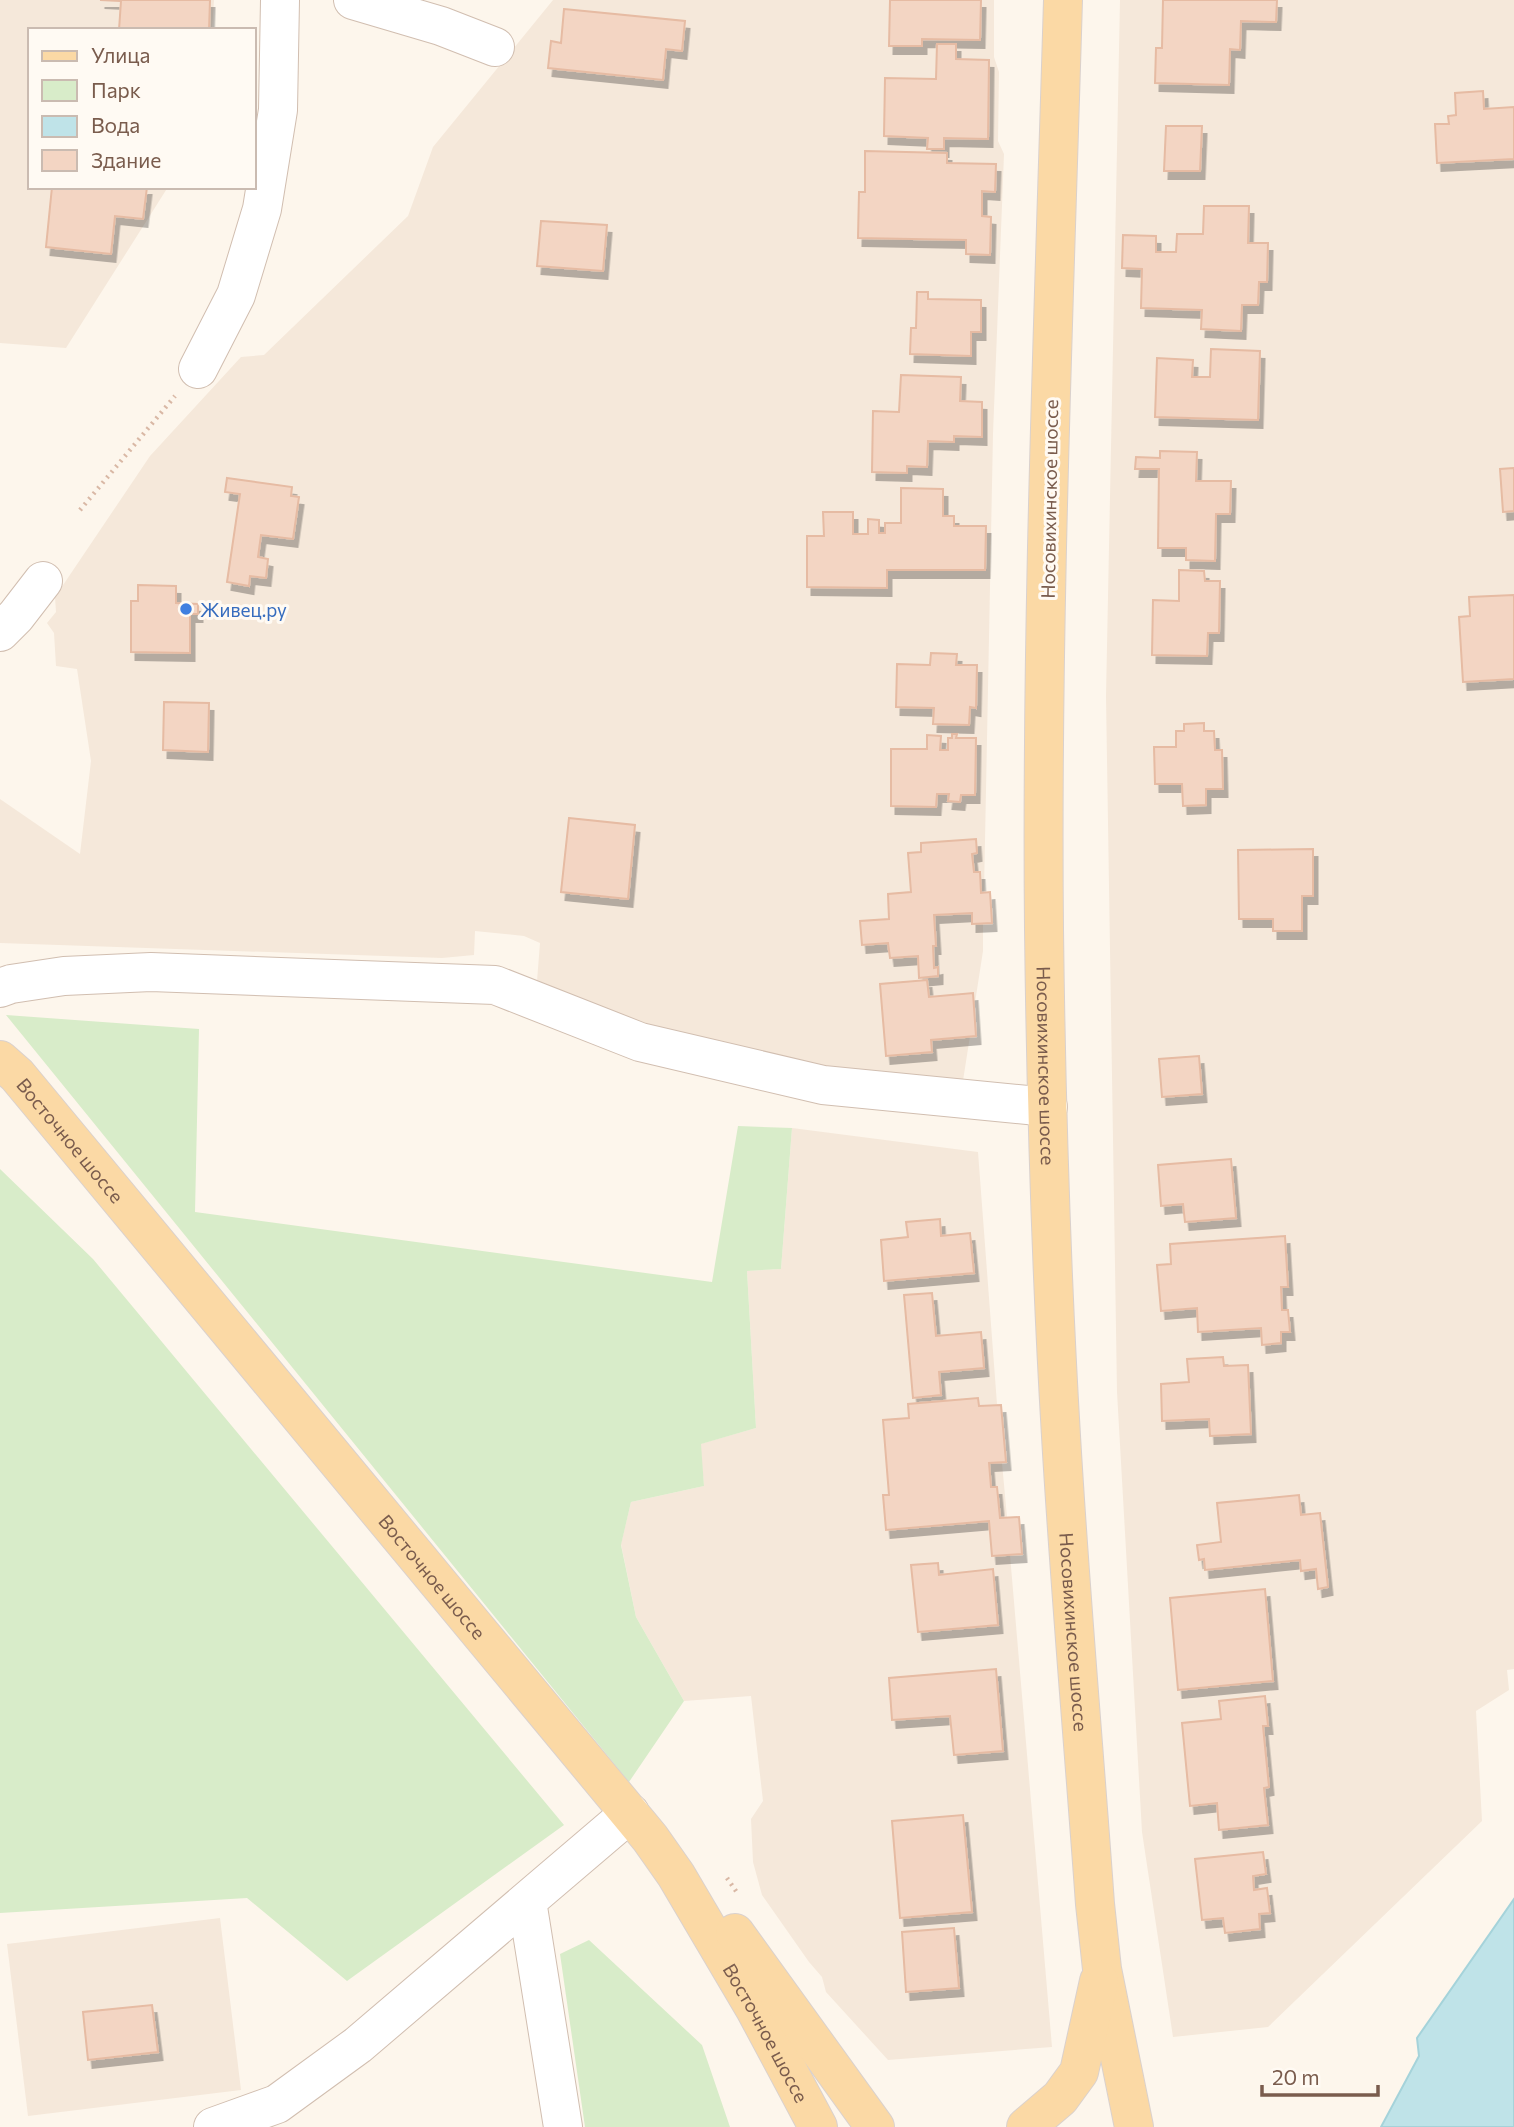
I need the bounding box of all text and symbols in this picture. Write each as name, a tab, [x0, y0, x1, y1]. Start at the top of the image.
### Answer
legend	[28, 28, 256, 189]
text: Улица	[91, 42, 150, 67]
text: Парк	[91, 77, 141, 102]
text: Вода	[91, 112, 140, 137]
text: Здание	[91, 147, 161, 172]
street label: Носовихинское шоссе	[1036, 399, 1062, 599]
place label: Живец.ру	[200, 598, 287, 621]
marker: Живец.ру	[178, 601, 194, 617]
street label: Носовихинское шоссе	[1033, 966, 1060, 1166]
street label: Восточное шоссе	[12, 1073, 129, 1207]
street label: Восточное шоссе	[374, 1509, 491, 1643]
street label: Носовихинское шоссе	[1056, 1532, 1093, 1732]
street label: Восточное шоссе	[719, 1959, 814, 2106]
scale bar	[1262, 2054, 1378, 2098]
text: 20 m	[1272, 2064, 1320, 2089]

